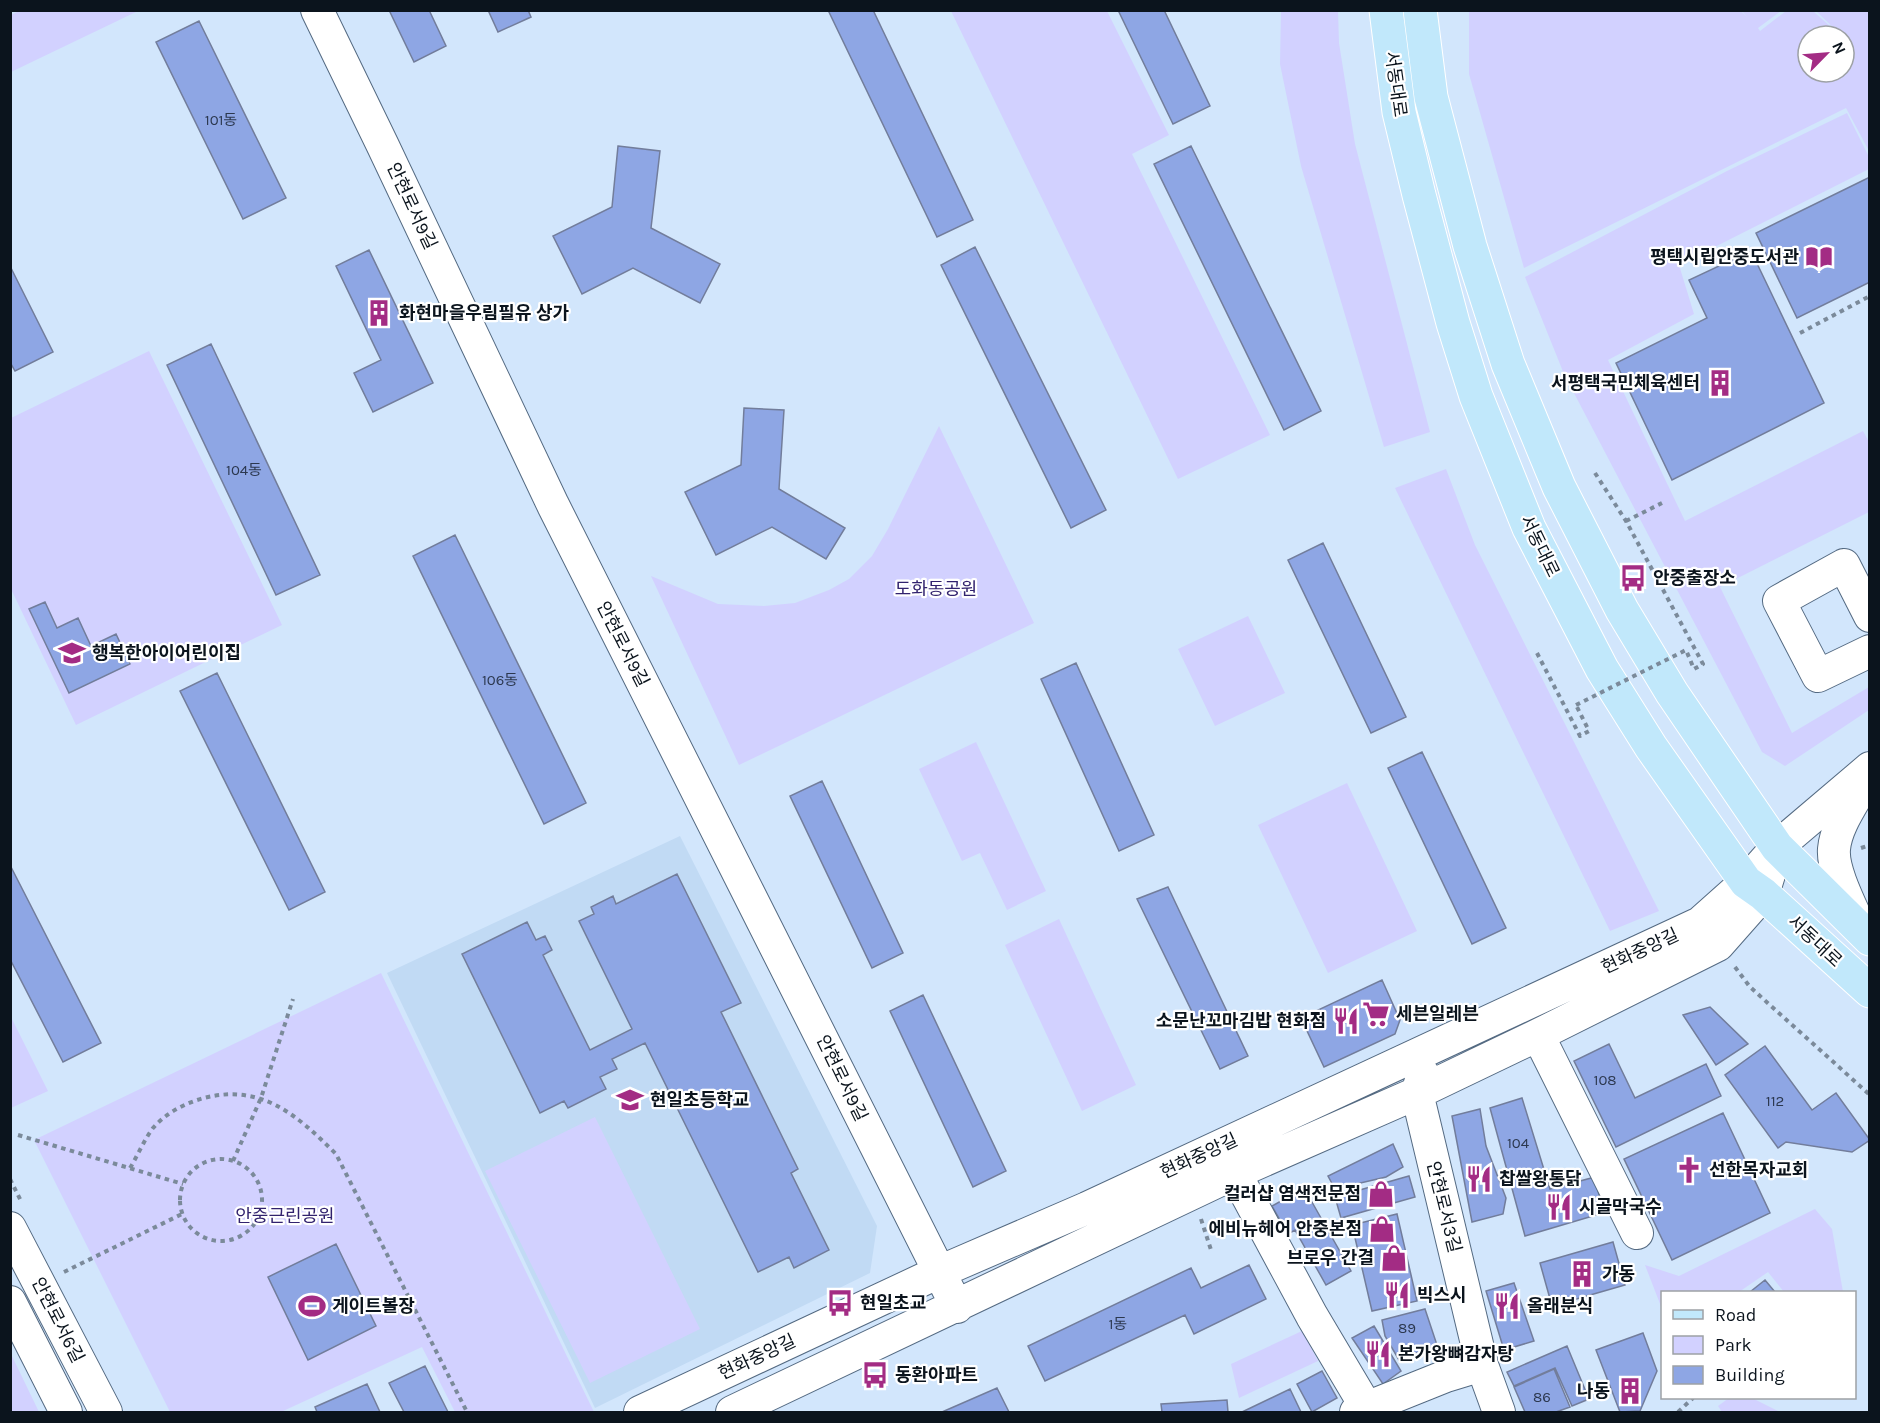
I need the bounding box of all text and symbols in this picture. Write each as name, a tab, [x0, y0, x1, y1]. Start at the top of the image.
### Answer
north arrow	[1796, 24, 1856, 84]
text: N	[1828, 39, 1850, 57]
street label: 서동대로	[1380, 50, 1412, 118]
house number: 101동	[205, 111, 237, 129]
street label: 안현로서9길	[382, 159, 442, 253]
library icon: 평택시립안중도서관	[1804, 242, 1834, 272]
place label: 평택시립안중도서관	[1650, 246, 1799, 268]
building icon: 화현마을우림필유 상가	[364, 298, 394, 328]
place label: 화현마을우림필유 상가	[399, 302, 570, 324]
building icon: 서평택국민체육센터	[1705, 368, 1735, 398]
place label: 서평택국민체육센터	[1551, 372, 1700, 394]
house number: 104동	[226, 461, 262, 479]
street label: 서동대로	[1516, 511, 1564, 581]
bus stop icon: 안중출장소	[1618, 563, 1648, 593]
place label: 안중출장소	[1653, 567, 1736, 589]
park label: 도화동공원	[895, 578, 977, 600]
street label: 안현로서9길	[592, 597, 654, 691]
school or university icon: 행복한아이어린이집	[57, 638, 87, 668]
place label: 행복한아이어린이집	[92, 642, 241, 664]
house number: 106동	[482, 671, 518, 689]
street label: 서동대로	[1783, 910, 1847, 972]
street label: 현화중앙길	[1598, 924, 1682, 978]
supermarket icon: 세븐일레븐	[1361, 999, 1391, 1029]
place label: 세븐일레븐	[1396, 1003, 1479, 1025]
restaurant icon: 소문난꼬마김밥 현화점	[1331, 1006, 1361, 1036]
place label: 소문난꼬마김밥 현화점	[1156, 1010, 1326, 1032]
street label: 안현로서9길	[812, 1031, 872, 1125]
house number: 108	[1593, 1071, 1617, 1089]
school or university icon: 현일초등학교	[615, 1085, 645, 1115]
place label: 현일초등학교	[650, 1089, 749, 1111]
house number: 112	[1766, 1092, 1784, 1110]
street label: 현화중앙길	[1157, 1129, 1241, 1183]
house number: 104	[1507, 1134, 1530, 1152]
church icon: 선한목자교회	[1674, 1155, 1704, 1185]
street label: 안현로서3길	[1422, 1159, 1466, 1255]
place label: 선한목자교회	[1709, 1159, 1808, 1181]
restaurant icon: 찹쌀왕통닭	[1464, 1164, 1494, 1194]
place label: 찹쌀왕통닭	[1499, 1168, 1582, 1190]
shop icon: 컬러샵 염색전문점	[1366, 1179, 1396, 1209]
place label: 컬러샵 염색전문점	[1224, 1183, 1361, 1205]
restaurant icon: 시골막국수	[1544, 1192, 1574, 1222]
place label: 시골막국수	[1579, 1196, 1662, 1218]
park label: 안중근린공원	[235, 1205, 335, 1227]
shop icon: 에비뉴헤어 안중본점	[1367, 1214, 1397, 1244]
place label: 에비뉴헤어 안중본점	[1208, 1218, 1362, 1240]
shop icon: 브로우 간결	[1379, 1243, 1409, 1273]
place label: 브로우 간결	[1287, 1247, 1374, 1269]
building icon: 가동	[1567, 1259, 1597, 1289]
place label: 가동	[1602, 1263, 1635, 1285]
street label: 안현로서6길	[27, 1274, 89, 1366]
restaurant icon: 빅스시	[1382, 1280, 1412, 1310]
place label: 빅스시	[1417, 1284, 1467, 1306]
bus stop icon: 현일초교	[825, 1288, 855, 1318]
sports icon: 게이트볼장	[297, 1291, 327, 1321]
restaurant icon: 올래분식	[1492, 1291, 1522, 1321]
legend	[1661, 1291, 1856, 1399]
place label: 현일초교	[860, 1292, 926, 1314]
place label: 게이트볼장	[332, 1295, 415, 1317]
place label: 올래분식	[1527, 1295, 1593, 1317]
text: Road	[1715, 1304, 1756, 1326]
house number: 1동	[1109, 1315, 1127, 1333]
house number: 89	[1398, 1319, 1416, 1337]
street label: 현화중앙길	[715, 1330, 799, 1384]
text: Park	[1715, 1334, 1752, 1356]
restaurant icon: 본가왕뼈감자탕	[1363, 1339, 1393, 1369]
place label: 본가왕뼈감자탕	[1398, 1343, 1514, 1365]
bus stop icon: 동환아파트	[860, 1360, 890, 1390]
place label: 동환아파트	[895, 1364, 978, 1386]
text: Building	[1715, 1364, 1785, 1386]
building icon: 나동	[1615, 1376, 1645, 1406]
place label: 나동	[1577, 1380, 1610, 1402]
house number: 86	[1533, 1388, 1551, 1406]

